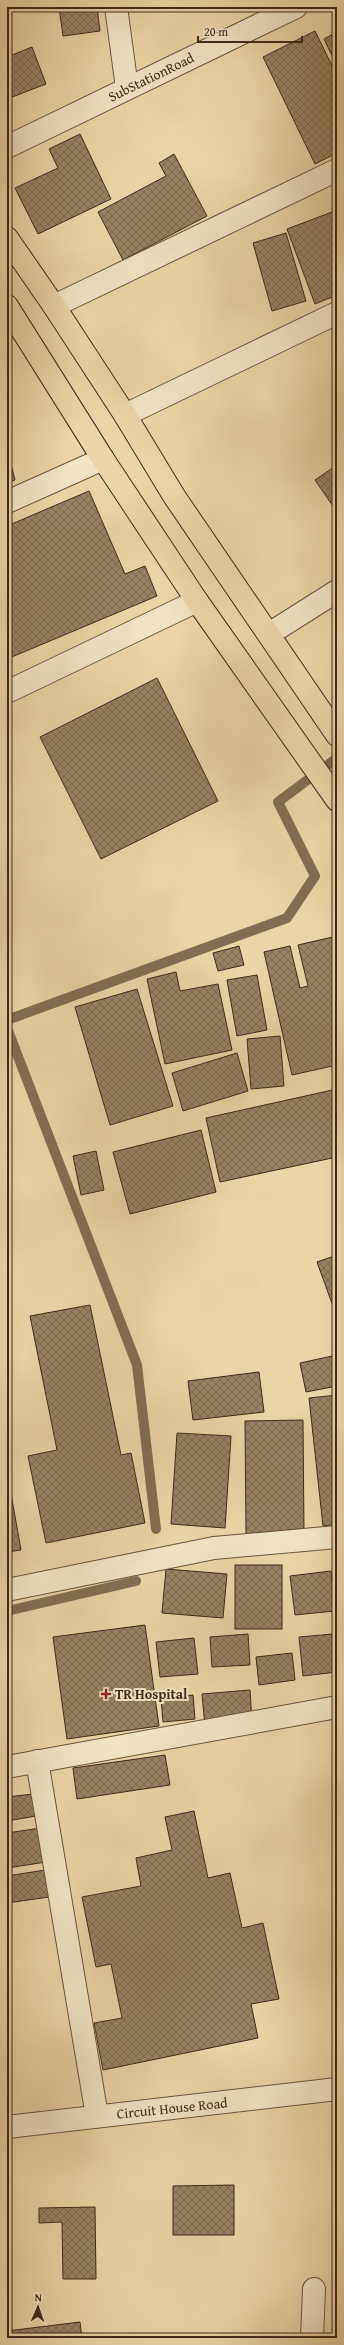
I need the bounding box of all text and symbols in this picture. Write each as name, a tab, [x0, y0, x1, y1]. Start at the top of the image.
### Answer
scale bar	[198, 18, 302, 44]
text: 20 m	[204, 23, 228, 40]
street label: SubStationRoad	[105, 47, 198, 106]
place label: TR Hospital	[115, 1684, 188, 1704]
marker: TR Hospital	[100, 1688, 112, 1700]
street label: Circuit House Road	[116, 2092, 229, 2124]
north arrow	[18, 2287, 58, 2327]
text: N	[34, 2289, 43, 2305]

